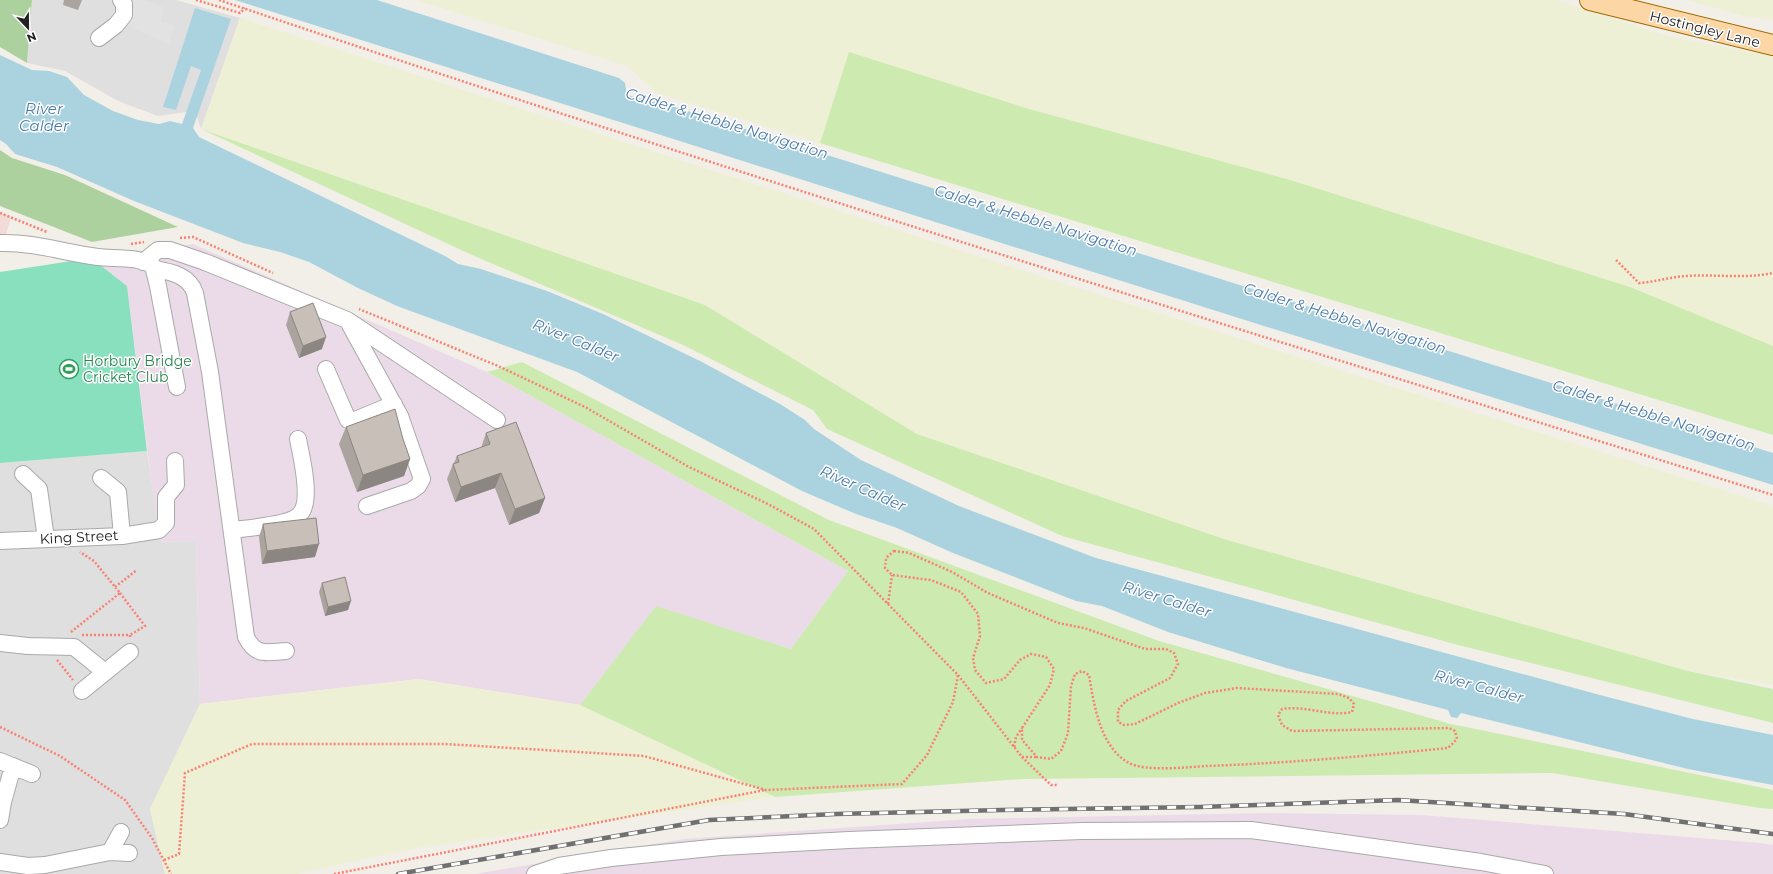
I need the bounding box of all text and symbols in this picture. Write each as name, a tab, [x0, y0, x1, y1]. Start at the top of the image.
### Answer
street label: Hostingley Lane	[1648, 7, 1762, 51]
north arrow	[8, 8, 48, 48]
text: N	[25, 29, 38, 45]
water label: Calder & Hebble Navigation	[623, 83, 831, 163]
water label: River Calder	[19, 99, 70, 135]
water label: Calder & Hebble Navigation	[932, 180, 1140, 260]
water label: Calder & Hebble Navigation	[1241, 278, 1449, 358]
water label: River Calder	[530, 314, 623, 366]
place label: Horbury Bridge Cricket Club	[83, 352, 192, 386]
sports icon: Horbury Bridge Cricket Club	[58, 358, 80, 380]
water label: Calder & Hebble Navigation	[1550, 375, 1758, 455]
water label: River Calder	[817, 461, 910, 516]
street label: King Street	[39, 526, 119, 548]
water label: River Calder	[1120, 577, 1215, 622]
water label: River Calder	[1432, 665, 1527, 707]

